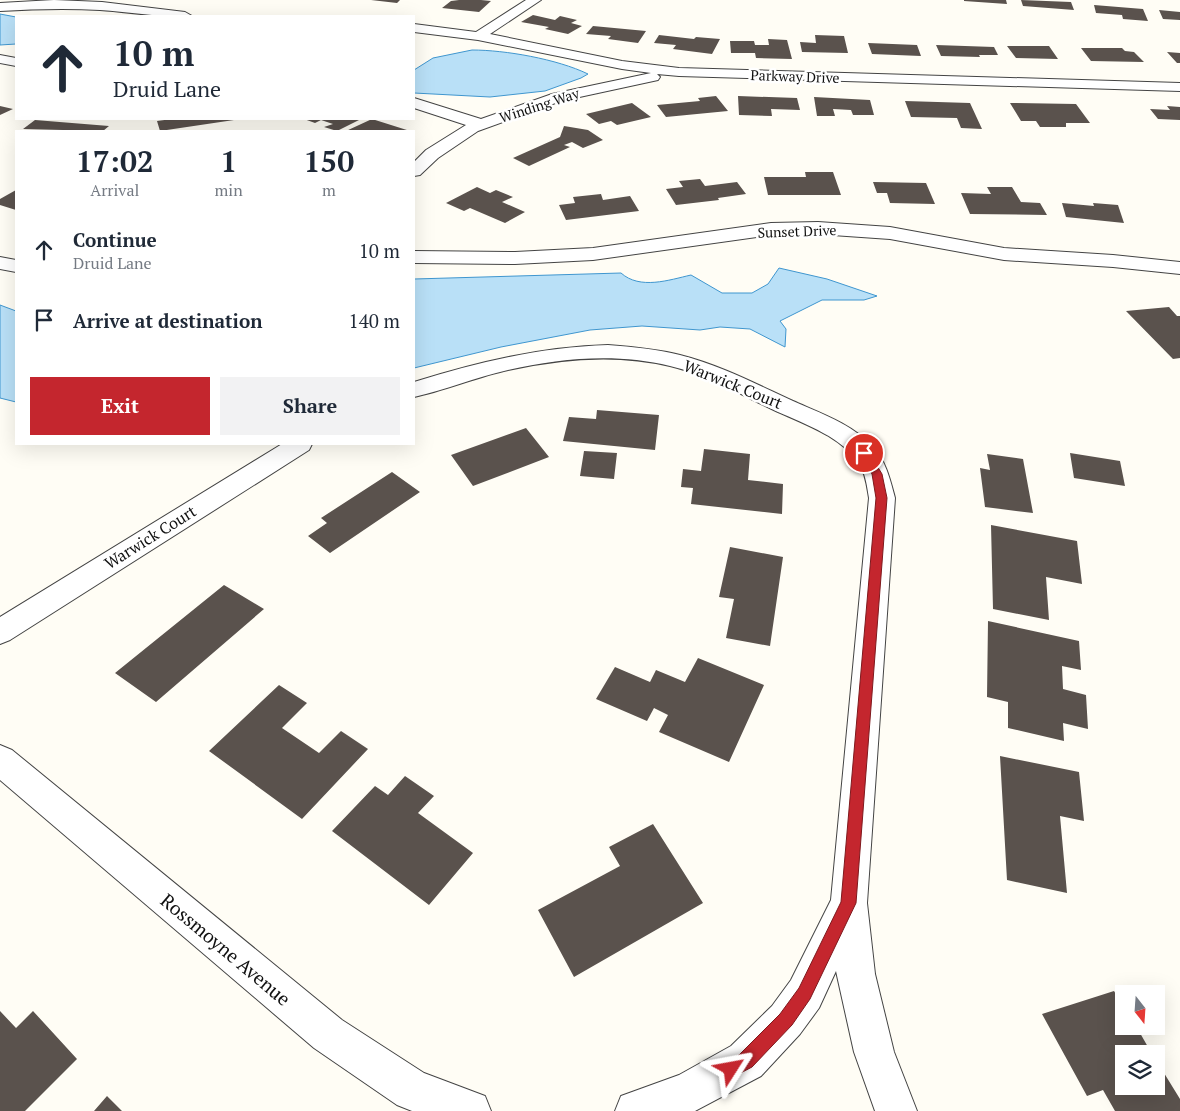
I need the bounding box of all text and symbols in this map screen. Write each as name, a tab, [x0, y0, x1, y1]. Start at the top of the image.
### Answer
text: 10 m	[113, 30, 194, 76]
icon: ahead	[30, 35, 95, 100]
street label: Parkway Drive	[750, 65, 840, 87]
text: Druid Lane	[113, 74, 221, 103]
street label: Winding Way	[497, 83, 582, 127]
text: 17:02	[76, 141, 154, 181]
text: 1	[220, 141, 237, 181]
text: 150	[303, 141, 354, 181]
text: Arrival	[90, 179, 139, 201]
text: min	[215, 179, 243, 201]
text: m	[322, 179, 336, 201]
street label: Sunset Drive	[757, 220, 837, 242]
text: Continue	[73, 227, 157, 252]
icon: ahead	[30, 236, 58, 264]
text: 10 m	[359, 238, 400, 263]
text: Druid Lane	[73, 252, 152, 274]
icon: arrive	[30, 306, 58, 334]
text: Arrive at destination	[73, 308, 262, 333]
text: 140 m	[349, 308, 400, 333]
street label: Warwick Court	[680, 354, 786, 414]
button: Exit	[30, 377, 210, 435]
button: Share	[220, 377, 400, 435]
pin	[843, 432, 885, 474]
icon: arrive	[850, 439, 878, 467]
street label: Warwick Court	[100, 500, 200, 574]
street label: Rossmoyne Avenue	[156, 887, 296, 1011]
north arrow	[1115, 985, 1165, 1035]
map controls	[1115, 985, 1165, 1095]
position arrow	[704, 1042, 756, 1094]
button: layers	[1115, 1045, 1165, 1095]

